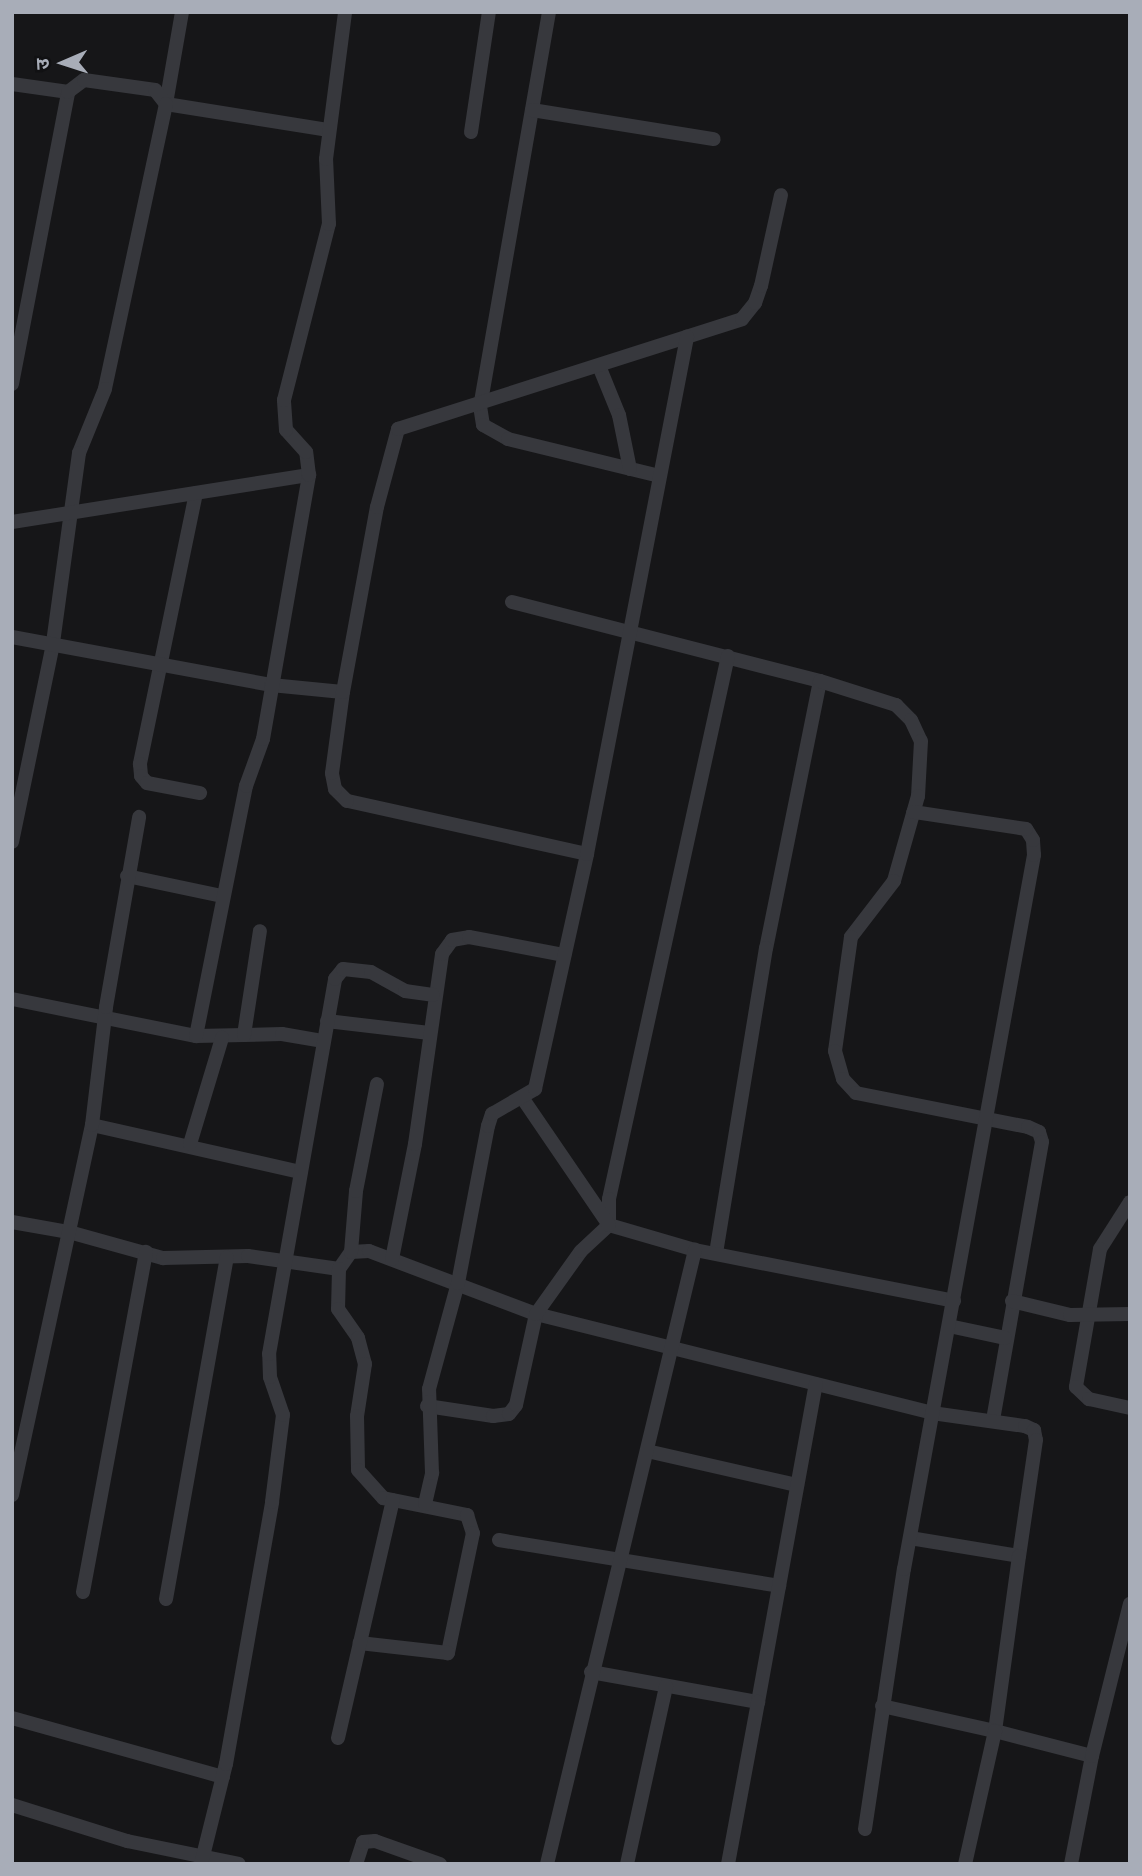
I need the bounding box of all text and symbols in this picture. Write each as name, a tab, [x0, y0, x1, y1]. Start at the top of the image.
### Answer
north arrow	[28, 28, 98, 98]
text: उ	[30, 58, 54, 70]

